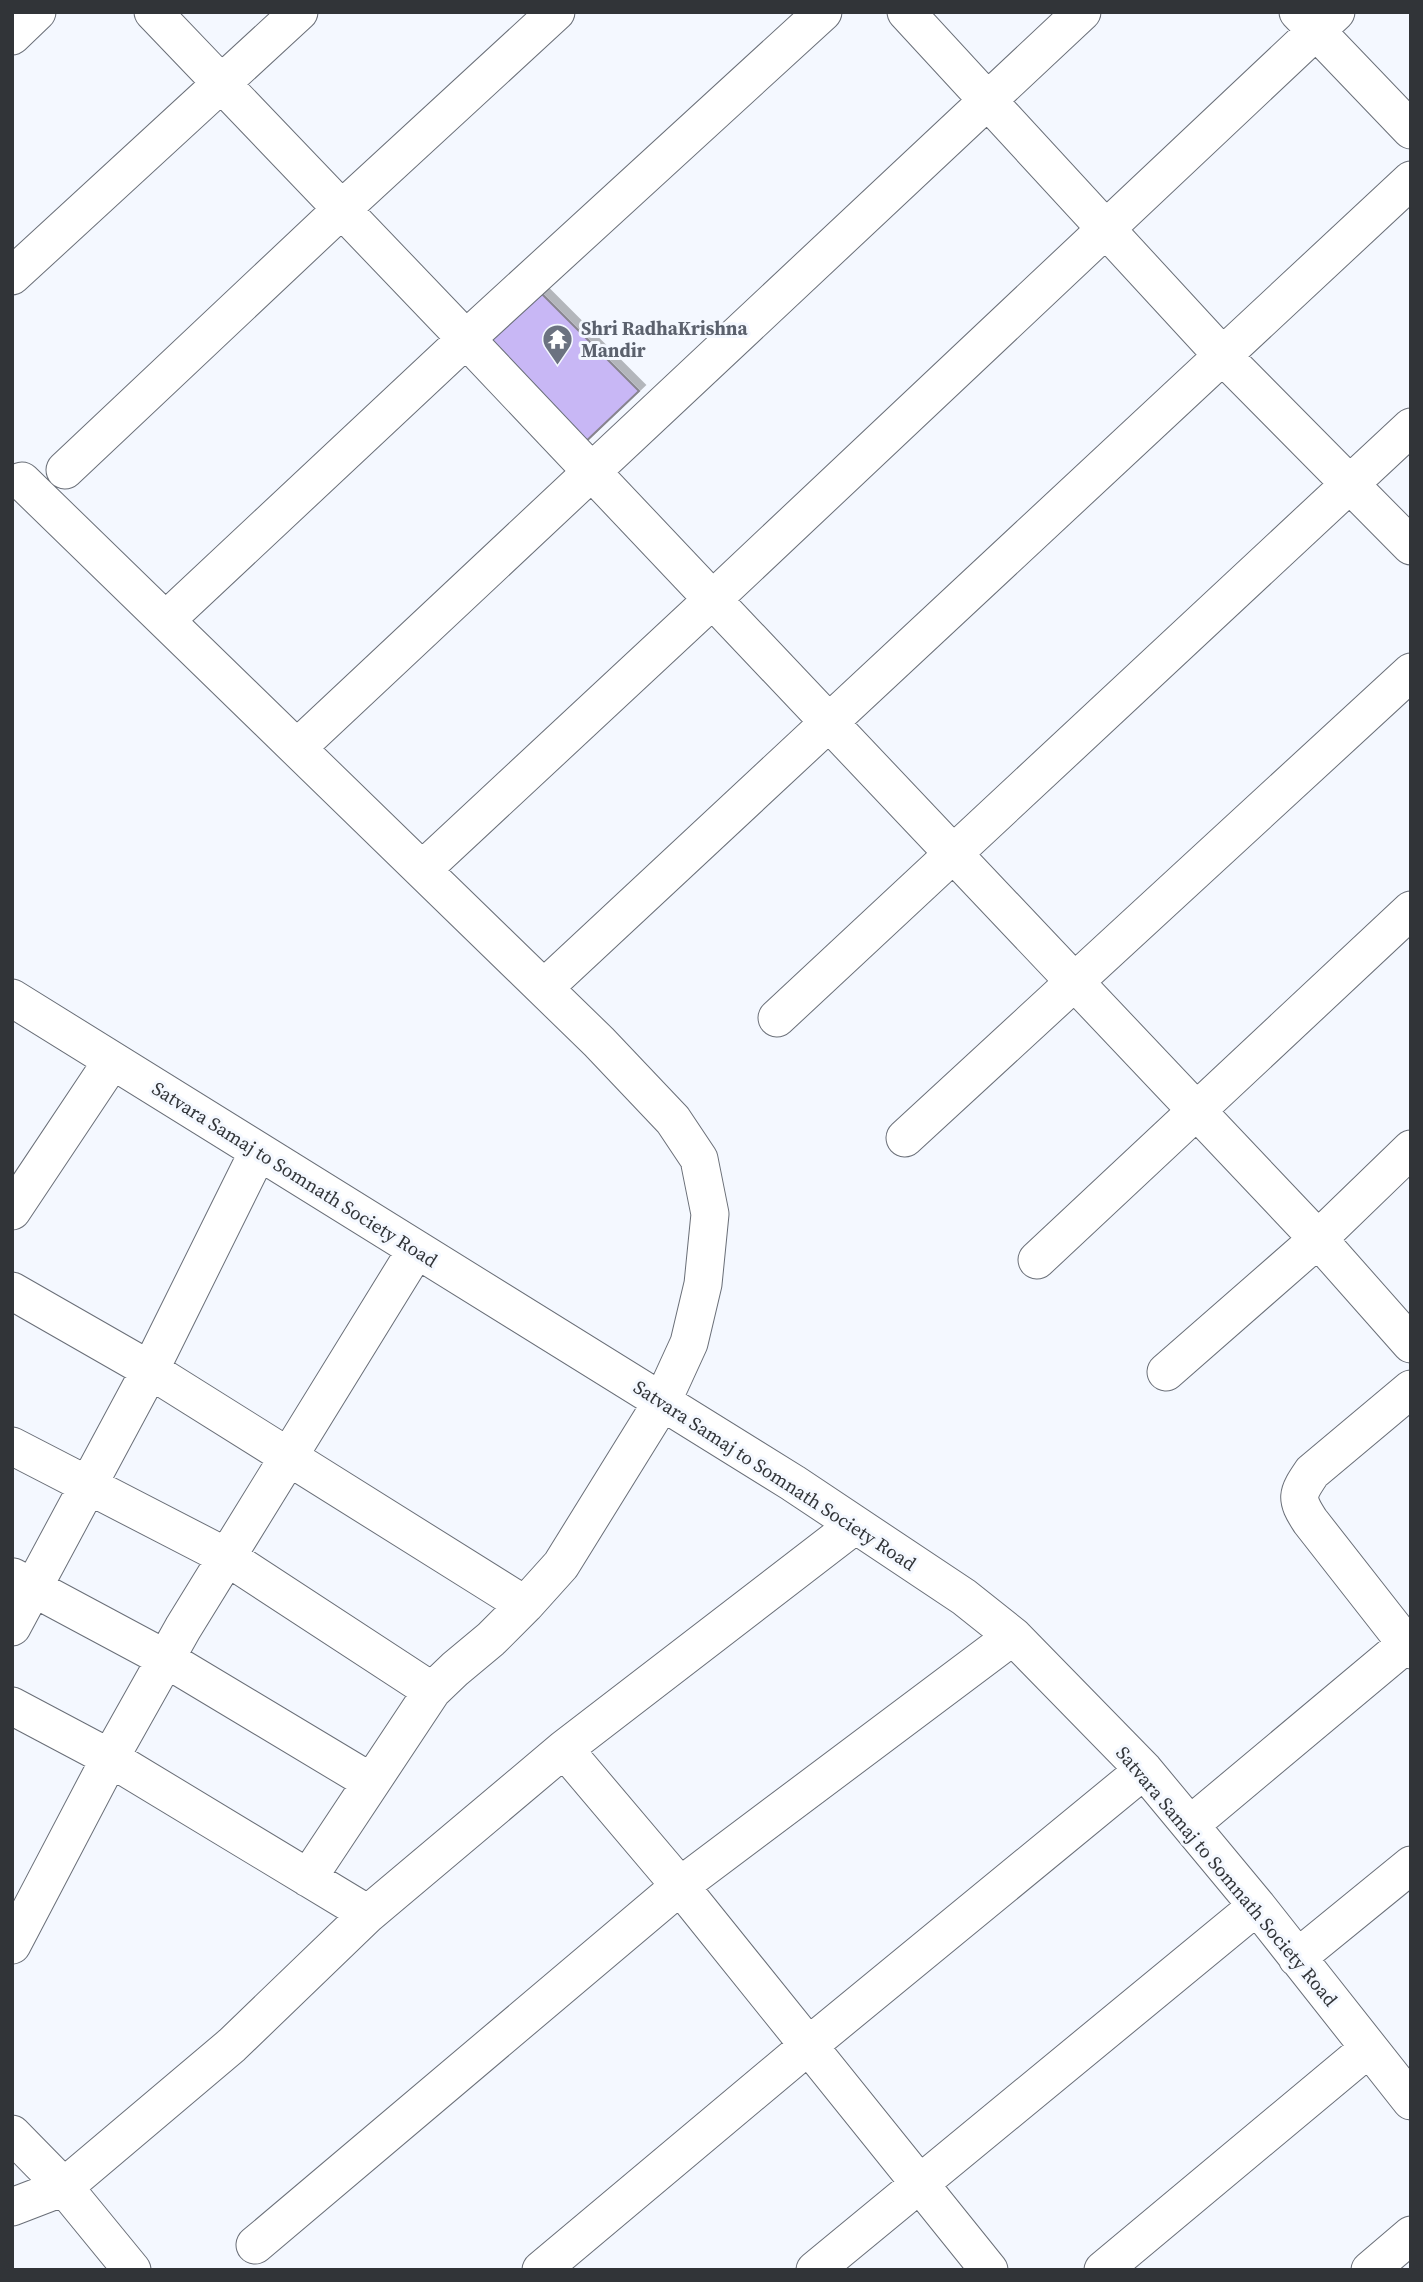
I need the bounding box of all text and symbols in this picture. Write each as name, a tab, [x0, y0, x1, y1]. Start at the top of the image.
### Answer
place label: Shri RadhaKrishna Mandir	[581, 315, 748, 363]
temple icon: Shri RadhaKrishna Mandir	[541, 322, 575, 366]
street label: Satvara Samaj to Somnath Society Road	[147, 1075, 443, 1273]
street label: Satvara Samaj to Somnath Society Road	[629, 1374, 921, 1576]
street label: Satvara Samaj to Somnath Society Road	[1110, 1740, 1344, 2012]

